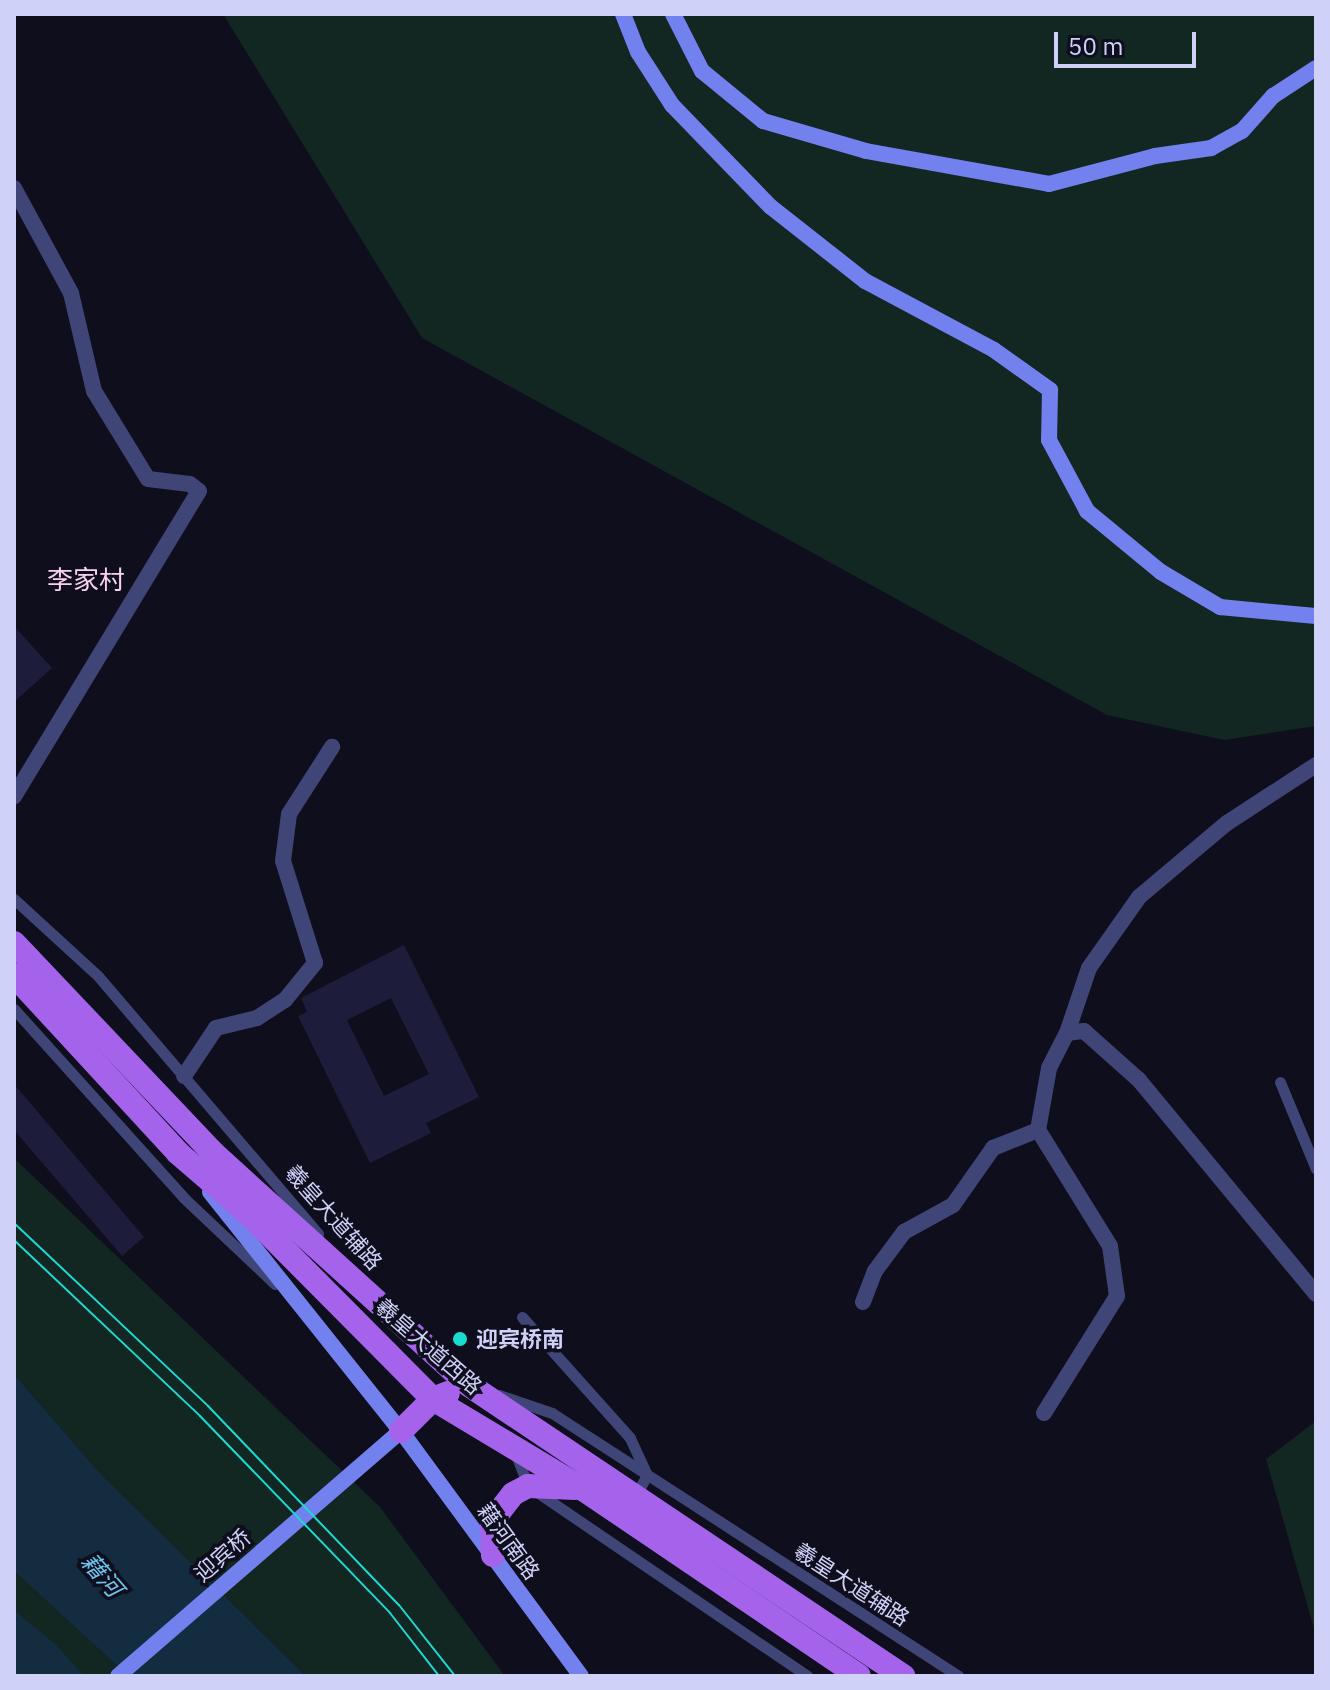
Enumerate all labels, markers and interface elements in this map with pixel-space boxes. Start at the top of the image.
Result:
scale bar [1058,16,1200,66]
text: 50 m [1068,30,1123,62]
district label: 李家村 [47,564,125,596]
street label: 羲皇大道辅路 [280,1159,388,1275]
street label: 羲皇大道西路 [371,1293,487,1399]
place label: 迎宾桥南 [476,1326,564,1352]
marker: 迎宾桥南 [451,1330,469,1348]
street label: 藉河南路 [472,1498,546,1584]
street label: 迎宾桥 [188,1523,256,1587]
street label: 羲皇大道辅路 [789,1537,915,1631]
water label: 藉河 [75,1547,129,1603]

